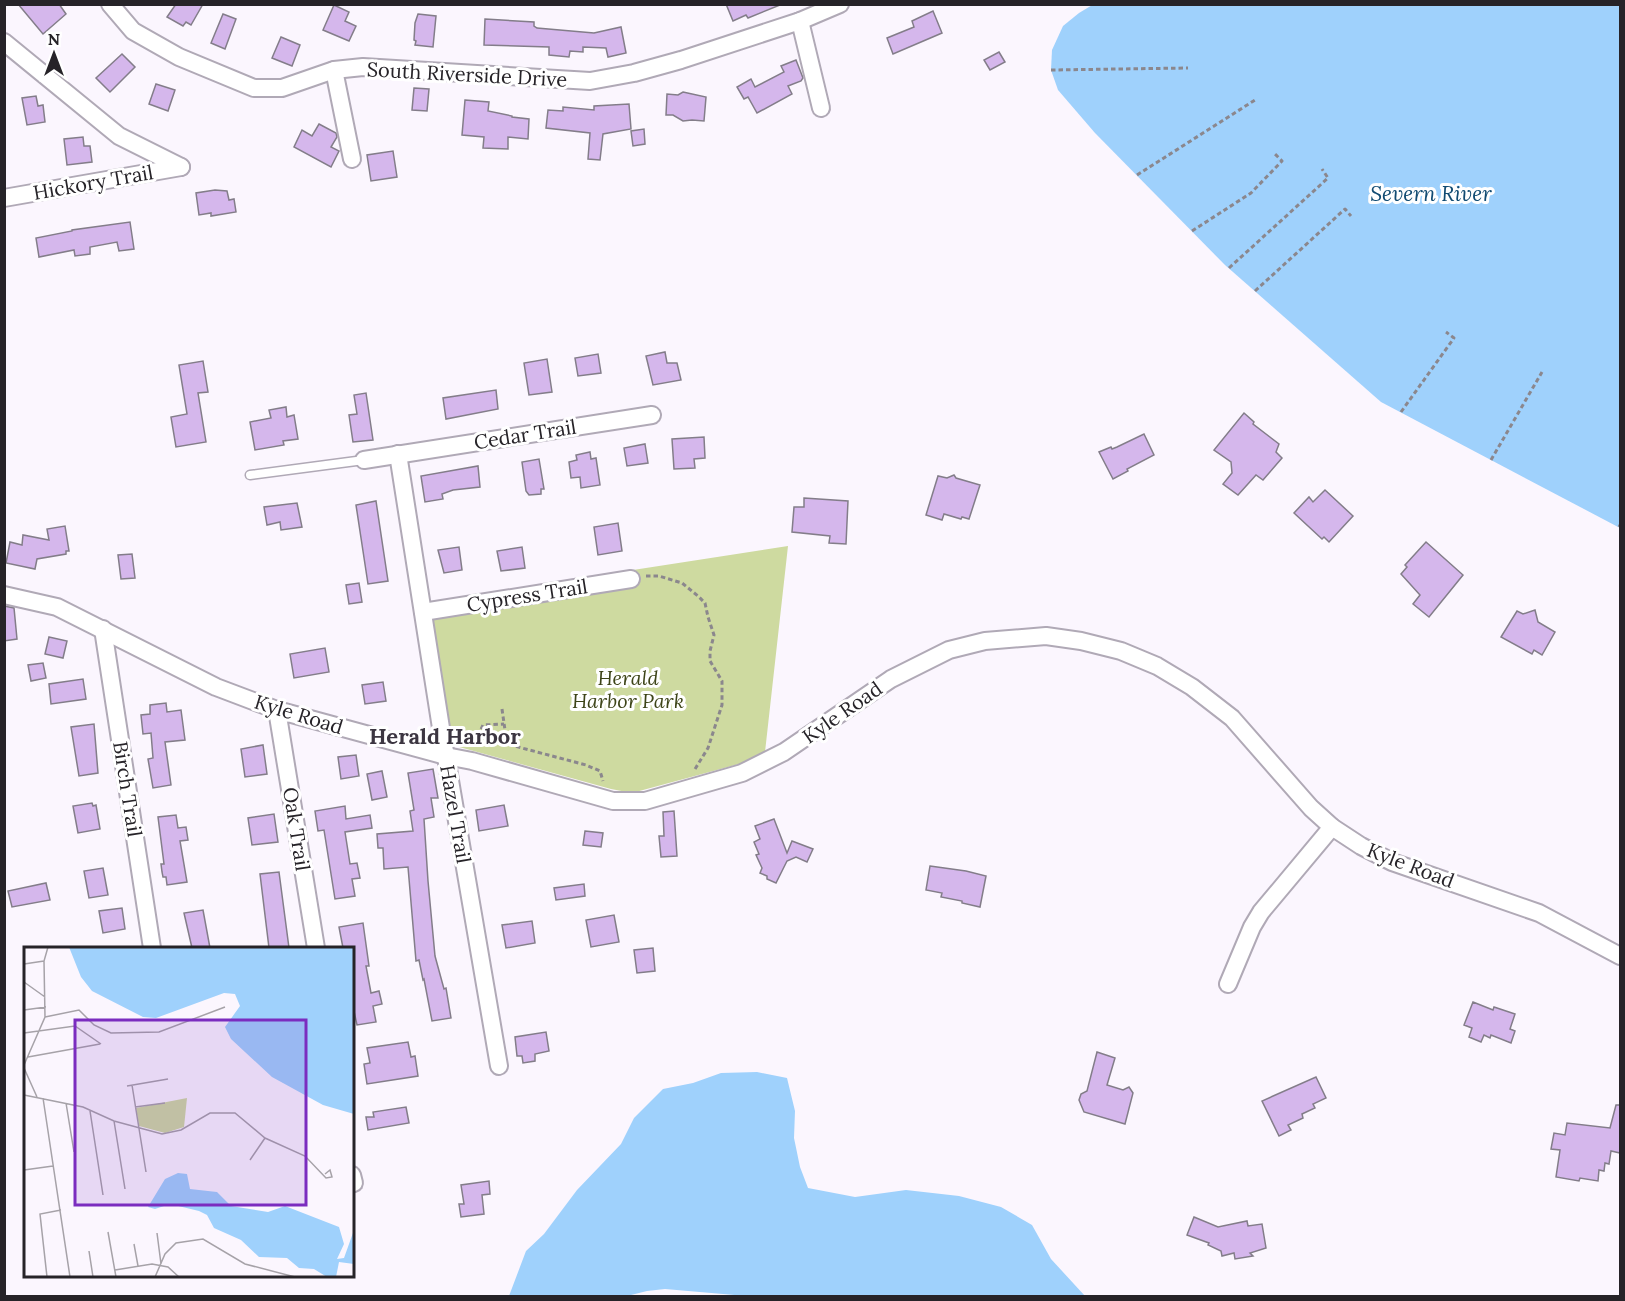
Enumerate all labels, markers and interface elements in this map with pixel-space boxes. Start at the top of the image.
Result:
north arrow [24,24,84,84]
text: N [48,29,60,49]
street label: South Riverside Drive [366,56,568,92]
street label: Hickory Trail [31,159,155,205]
water label: Severn River [1370,180,1492,207]
street label: Cedar Trail [472,414,578,454]
street label: Cypress Trail [465,573,589,617]
park label: Herald Harbor Park [572,665,684,713]
street label: Kyle Road [797,675,887,748]
street label: Kyle Road [252,689,346,739]
district label: Herald Harbor [369,722,521,750]
street label: Birch Trail [108,739,148,839]
street label: Hazel Trail [435,763,477,865]
street label: Oak Trail [278,785,316,873]
street label: Kyle Road [1364,837,1458,893]
inset map [24,947,354,1277]

